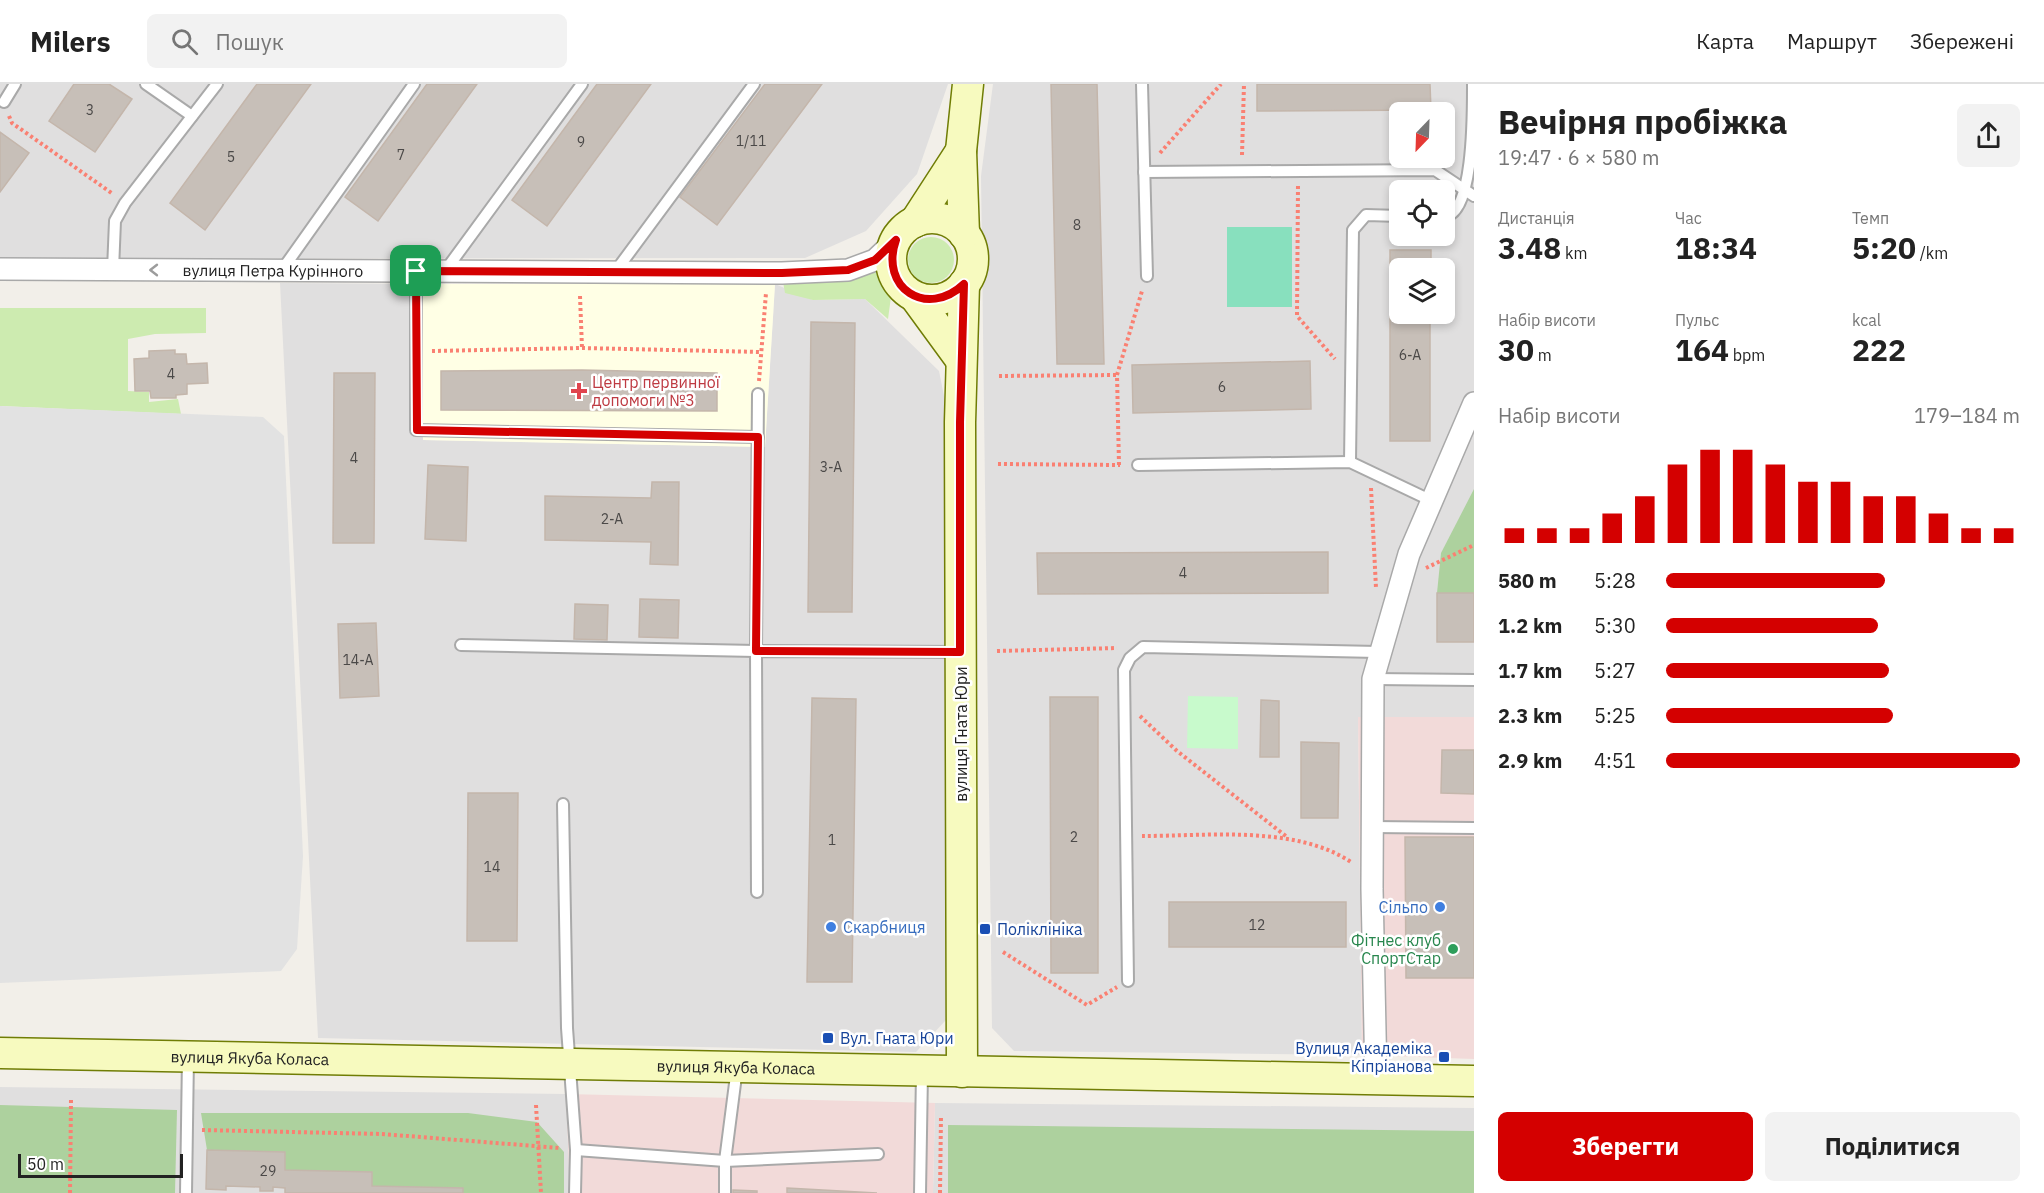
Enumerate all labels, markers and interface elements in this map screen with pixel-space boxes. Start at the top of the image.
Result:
search box [147,14,567,68]
text: Milers [30,23,111,60]
icon: search [168,25,201,58]
text: Пошук [216,27,284,56]
text: Карта [1696,27,1754,55]
text: Маршрут [1787,27,1877,55]
text: Збережені [1910,27,2014,55]
text: Вечірня пробіжка [1498,100,1787,143]
house number: 3 [86,101,94,119]
north arrow [1389,102,1455,168]
map controls [1389,102,1455,324]
button: share [1957,104,2020,167]
house number: 1/11 [736,132,766,150]
house number: 9 [577,133,585,151]
text: 19:47 · 6 × 580 m [1498,144,1659,171]
house number: 7 [397,146,405,164]
house number: 5 [227,148,235,166]
button: locate [1389,180,1455,246]
text: Дистанція [1498,208,1575,228]
text: Час [1675,208,1702,228]
text: Темп [1852,208,1889,228]
house number: 8 [1073,216,1081,234]
text: 3.48 [1498,228,1561,267]
text: 18:34 [1675,228,1757,267]
text: 5:20 [1852,228,1916,267]
text: km [1561,243,1588,263]
text: /km [1916,243,1948,263]
pin [390,245,441,296]
icon: arrive [399,254,432,287]
button: layers [1389,258,1455,324]
street label: вулиця Петра Курінного [183,260,363,281]
one-way arrow [150,264,159,276]
text: Набір висоти [1498,310,1596,330]
text: Пульс [1675,310,1719,330]
text: kcal [1852,310,1881,330]
text: 30 [1498,330,1534,369]
text: 164 [1675,330,1729,369]
text: 222 [1852,330,1906,369]
text: m [1534,345,1552,365]
text: bpm [1729,345,1765,365]
house number: 6-А [1399,346,1421,364]
house number: 4 [167,365,175,383]
place label: Центр первинної допомоги №3 [592,372,721,410]
house number: 6 [1218,378,1226,396]
marker: Центр первинної допомоги №3 [570,382,588,400]
text: Набір висоти [1498,402,1621,429]
text: 179–184 m [1914,402,2020,429]
house number: 4 [350,449,358,467]
house number: 3-А [820,458,842,476]
house number: 2-А [601,510,623,528]
house number: 4 [1179,564,1187,582]
text: 580 m [1498,567,1557,594]
text: 5:28 [1594,567,1636,594]
text: 1.2 km [1498,612,1562,639]
text: 5:30 [1594,612,1636,639]
house number: 14-А [342,651,374,669]
text: 1.7 km [1498,657,1562,684]
text: 5:27 [1594,657,1636,684]
street label: вулиця Гната Юри [951,666,971,802]
text: 2.3 km [1498,702,1562,729]
text: 5:25 [1594,702,1636,729]
text: 2.9 km [1498,747,1562,774]
text: 4:51 [1594,747,1636,774]
house number: 2 [1070,828,1078,846]
house number: 1 [828,831,836,849]
house number: 14 [484,858,500,876]
place label: Сільпо [1379,897,1428,917]
marker: Сільпо [1433,900,1447,914]
house number: 12 [1249,916,1265,934]
place label: Скарбниця [843,917,925,937]
place label: Поліклініка [997,919,1083,939]
marker: Скарбниця [824,920,838,934]
marker: Поліклініка [978,922,992,936]
place label: Фітнес клуб СпортСтар [1351,930,1441,968]
marker: Фітнес клуб СпортСтар [1446,942,1460,956]
place label: Вул. Гната Юри [840,1028,954,1048]
marker: Вул. Гната Юри [821,1031,835,1045]
place label: Вулиця Академіка Кіпріанова [1295,1038,1432,1076]
street label: вулиця Якуба Коласа [170,1046,330,1069]
marker: Вулиця Академіка Кіпріанова [1437,1050,1451,1064]
street label: вулиця Якуба Коласа [656,1055,816,1078]
button: Зберегти [1498,1112,1753,1181]
button: Поділитися [1765,1112,2020,1181]
scale bar [18,1151,183,1178]
text: 50 m [27,1154,64,1174]
house number: 29 [260,1162,276,1180]

